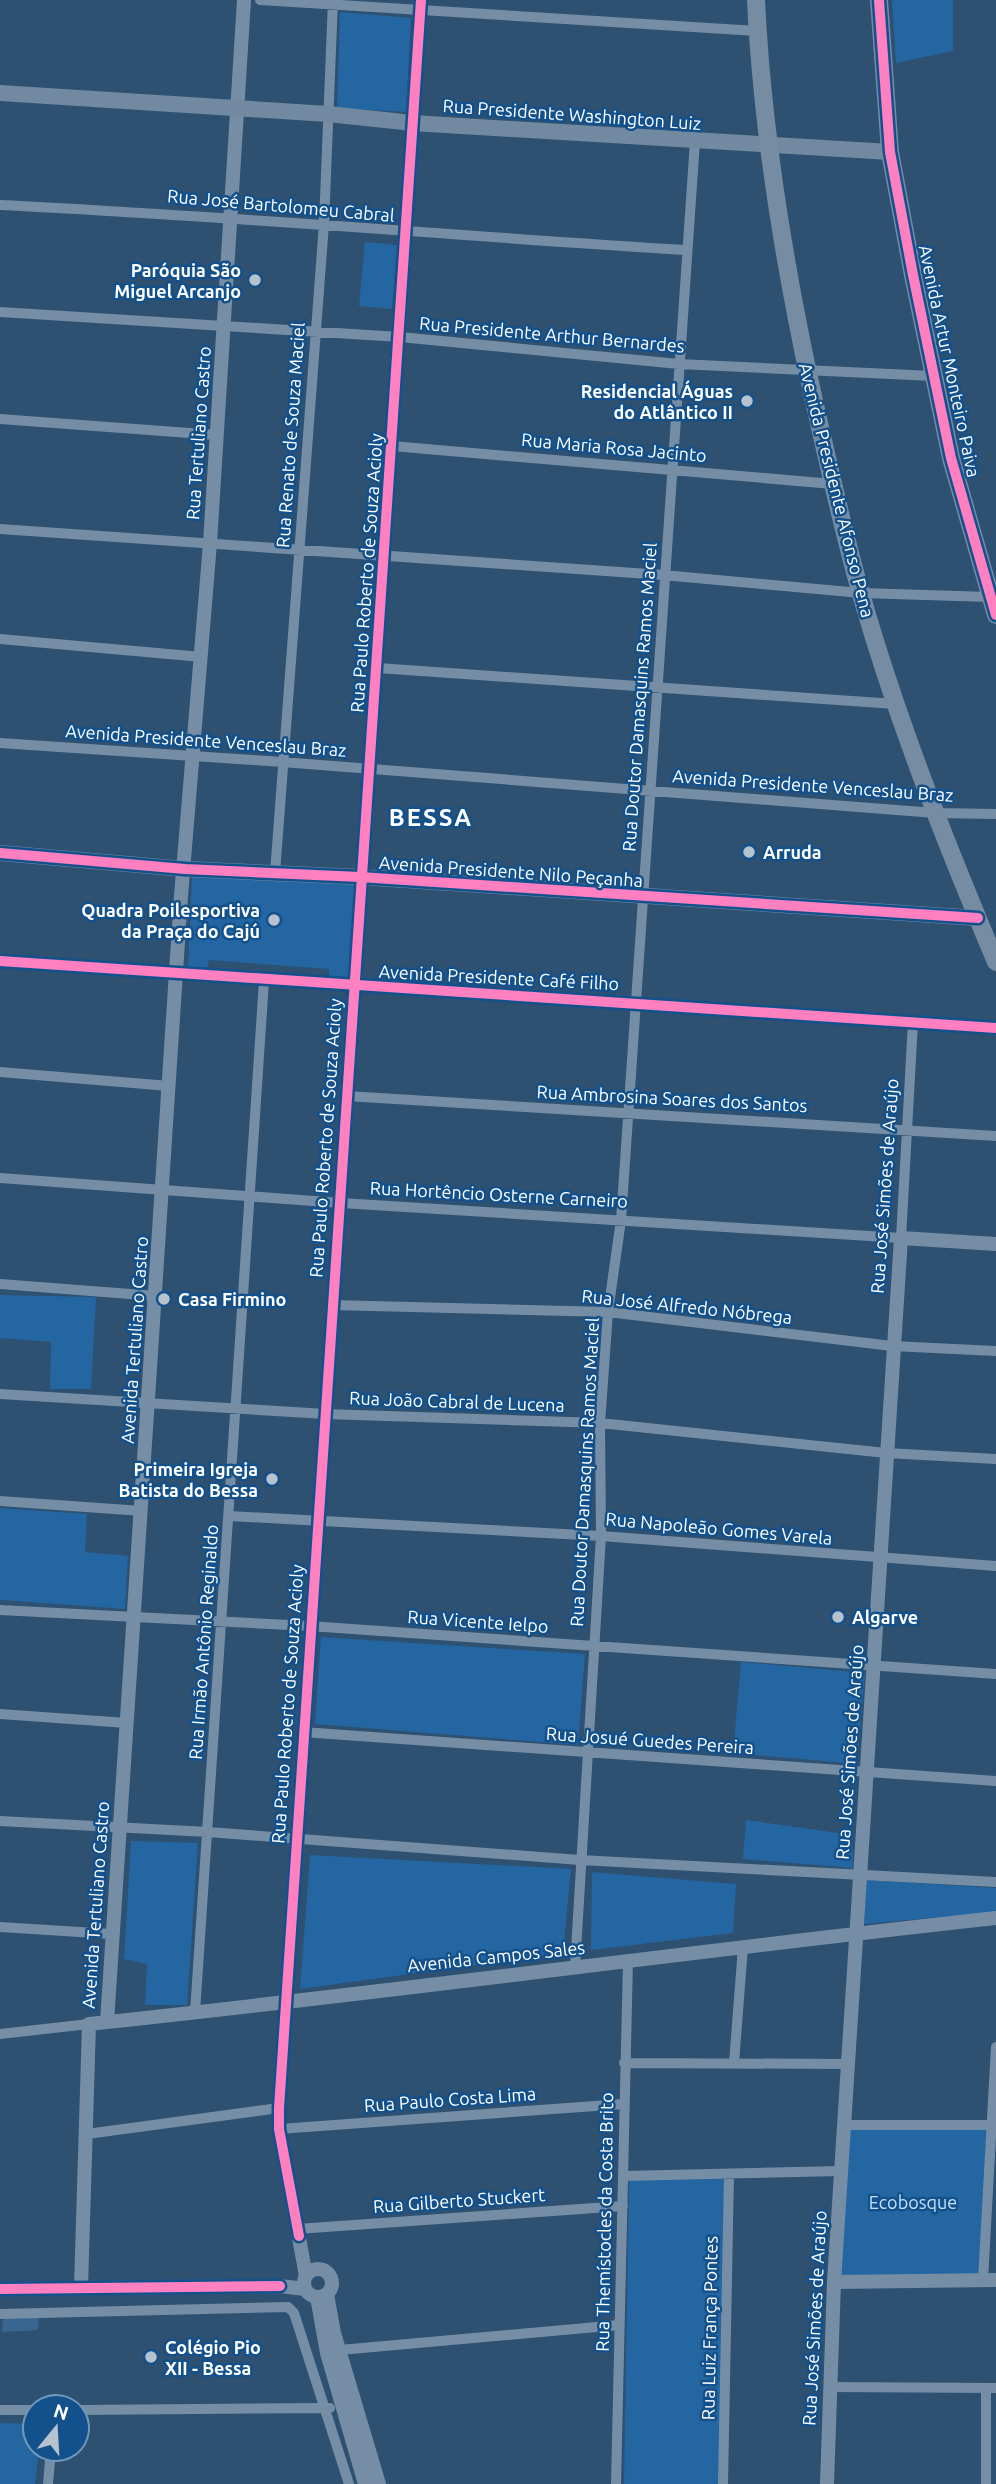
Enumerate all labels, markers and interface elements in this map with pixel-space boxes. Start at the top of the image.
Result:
street label: Rua Presidente Washington Luiz [442,95,702,133]
street label: Rua José Bartolomeu Cabral [167,185,396,225]
street label: Avenida Artur Monteiro Paiva [916,243,984,479]
place label: Paróquia São Miguel Arcanjo [114,260,241,301]
marker: Paróquia São Miguel Arcanjo [247,272,263,288]
street label: Rua Presidente Arthur Bernardes [418,312,686,356]
street label: Rua Renato de Souza Maciel [272,321,308,548]
street label: Rua Tertuliano Castro [182,346,214,520]
street label: Avenida Presidente Afonso Pena [796,361,878,619]
place label: Residencial Águas do Atlântico II [581,380,733,422]
marker: Residencial Águas do Atlântico II [739,393,755,409]
street label: Rua Maria Rosa Jacinto [521,429,707,465]
street label: Rua Paulo Roberto de Souza Acioly [346,432,386,713]
street label: Rua Doutor Damasquins Ramos Maciel [618,542,660,852]
street label: Avenida Presidente Venceslau Braz [65,720,347,760]
street label: Avenida Presidente Venceslau Braz [672,765,954,805]
district label: BESSA [389,804,473,831]
place label: Arruda [763,842,822,862]
marker: Arruda [741,844,757,860]
street label: Avenida Presidente Nilo Peçanha [378,852,644,890]
place label: Quadra Poilesportiva da Praça do Cajú [81,900,260,942]
marker: Quadra Poilesportiva da Praça do Cajú [266,912,282,928]
street label: Avenida Presidente Café Filho [378,961,620,993]
street label: Rua Paulo Roberto de Souza Acioly [305,997,345,1278]
street label: Rua José Simões de Araújo [867,1078,901,1294]
street label: Rua Ambrosina Soares dos Santos [536,1081,808,1115]
street label: Rua Hortêncio Osterne Carneiro [369,1177,629,1211]
street label: Avenida Tertuliano Castro [117,1236,151,1444]
street label: Rua José Alfredo Nóbrega [581,1285,793,1327]
place label: Casa Firmino [178,1289,286,1309]
marker: Casa Firmino [156,1291,172,1307]
street label: Rua Doutor Damasquins Ramos Maciel [566,1317,602,1627]
street label: Rua João Cabral de Lucena [349,1387,565,1415]
place label: Primeira Igreja Batista do Bessa [119,1459,258,1500]
marker: Primeira Igreja Batista do Bessa [264,1471,280,1487]
street label: Rua Napoleão Gomes Varela [605,1508,833,1548]
street label: Rua Irmão Antônio Reginaldo [185,1524,221,1760]
street label: Rua Paulo Roberto de Souza Acioly [267,1563,307,1844]
street label: Rua Vicente Ielpo [407,1606,549,1636]
place label: Algarve [852,1607,918,1627]
marker: Algarve [830,1609,846,1625]
street label: Rua José Simões de Araújo [832,1644,866,1860]
street label: Rua Josué Guedes Pereira [545,1723,755,1757]
street label: Avenida Tertuliano Castro [78,1801,112,2009]
street label: Avenida Campos Sales [406,1937,586,1975]
street label: Rua Paulo Costa Lima [363,2083,537,2115]
street label: Rua Themístocles da Costa Brito [592,2092,616,2352]
street label: Rua Gilberto Stuckert [372,2184,546,2216]
park label: Ecobosque [869,2192,957,2212]
street label: Rua José Simões de Araújo [798,2210,830,2426]
street label: Rua Luiz França Pontes [697,2235,721,2420]
place label: Colégio Pio XII - Bessa [165,2337,261,2378]
marker: Colégio Pio XII - Bessa [143,2349,159,2365]
north arrow [21,2393,91,2463]
text: N [51,2399,71,2424]

